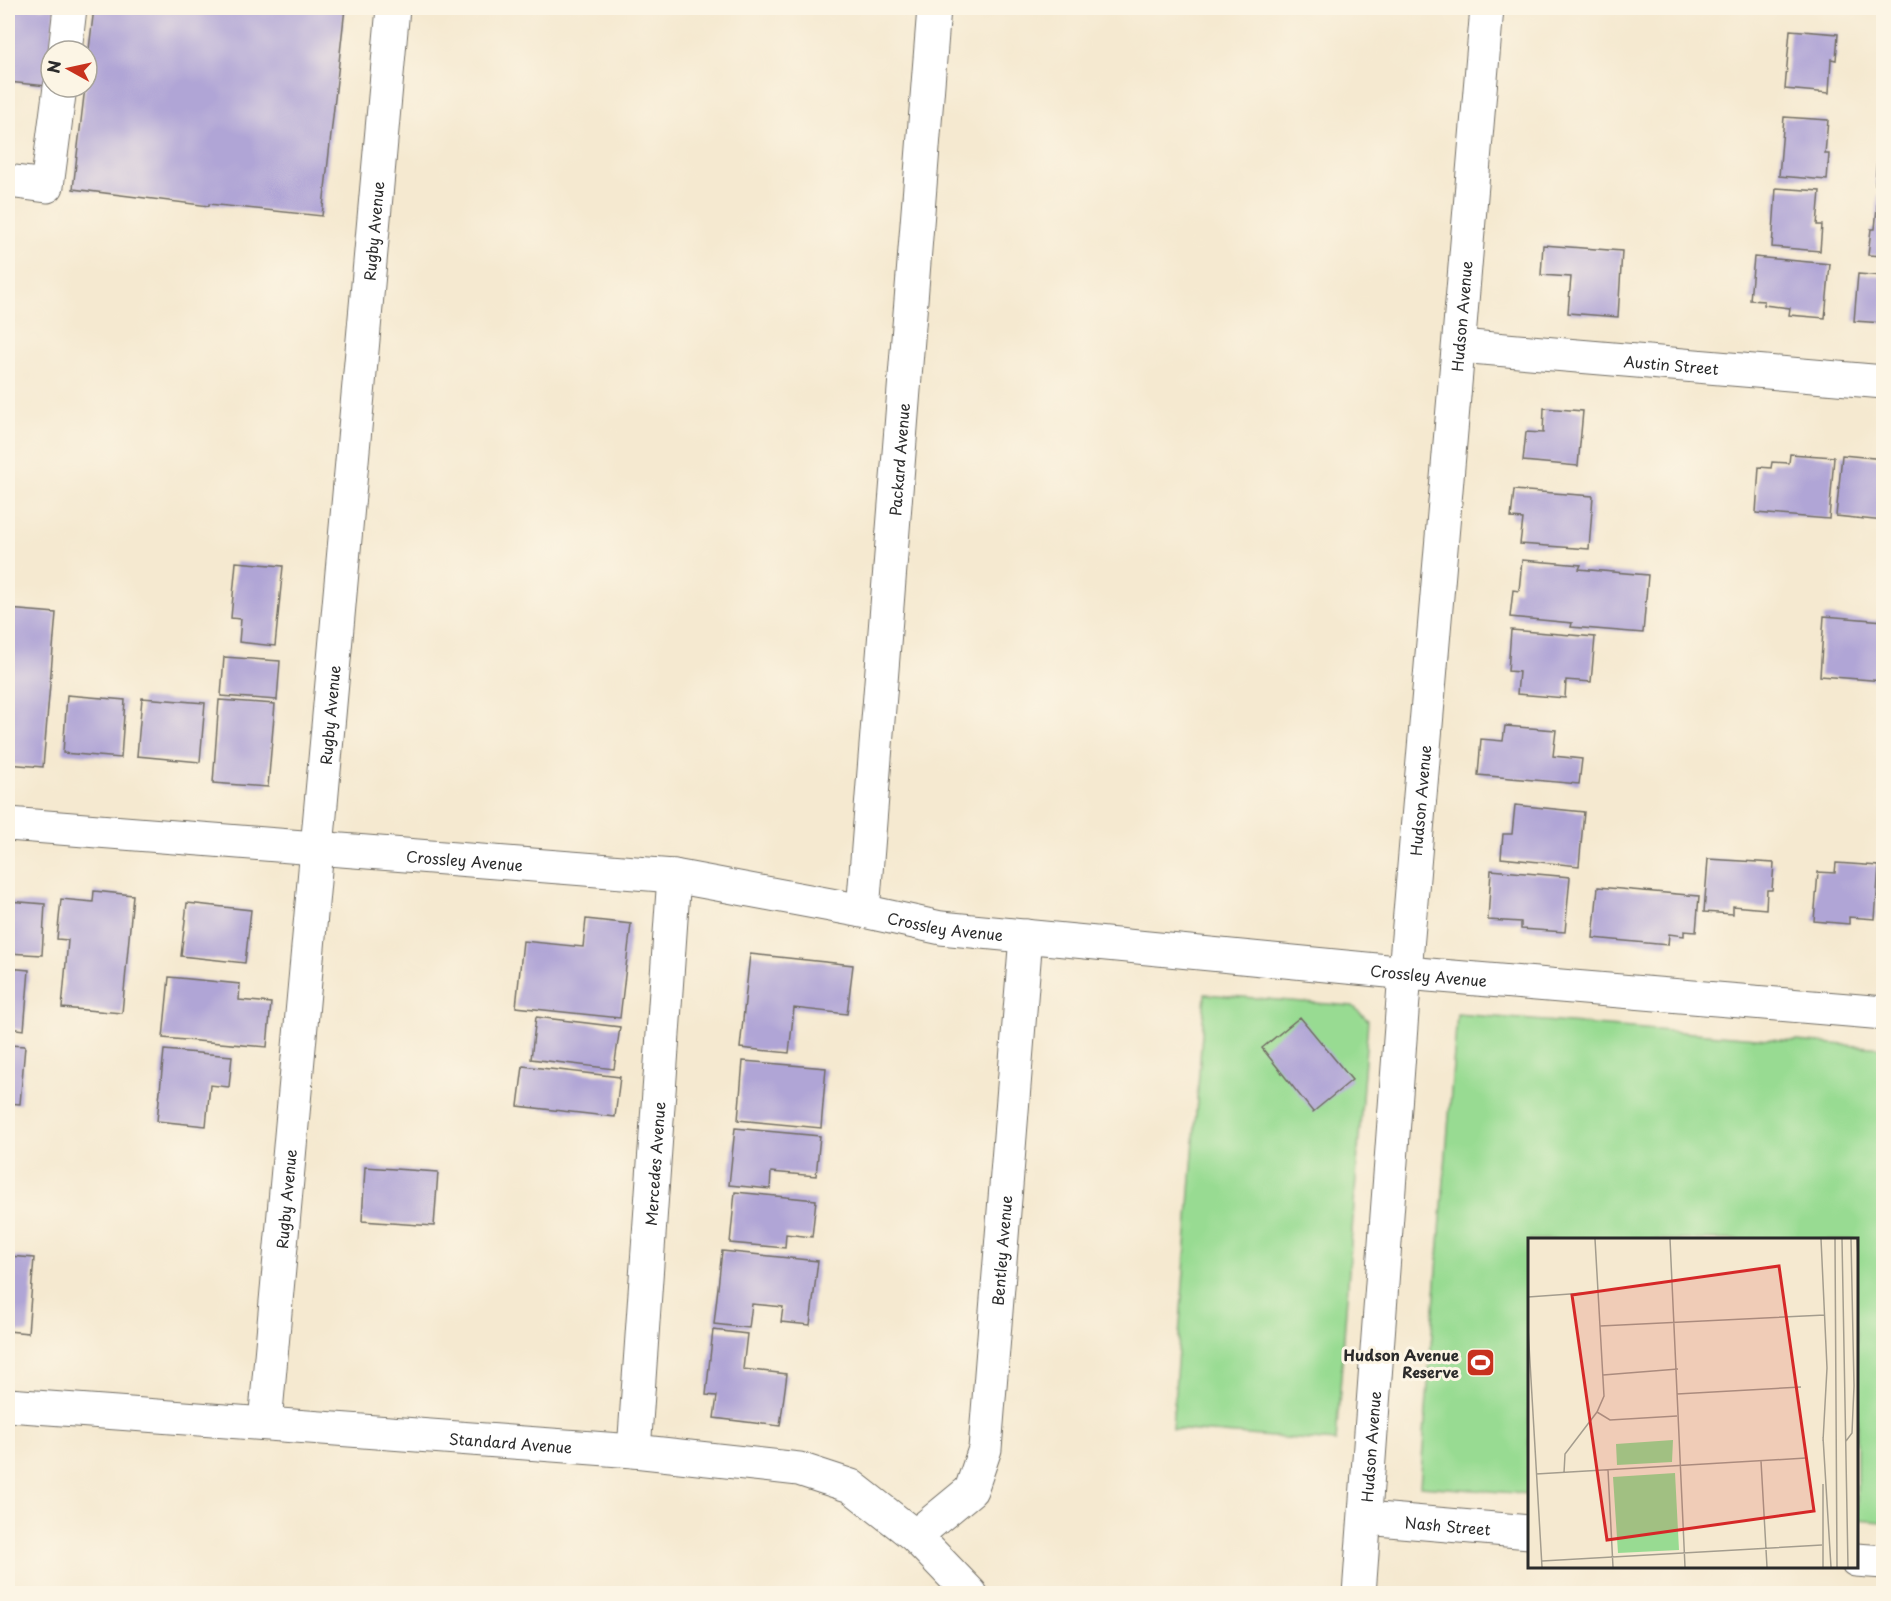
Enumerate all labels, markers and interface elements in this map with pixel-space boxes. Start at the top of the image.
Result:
north arrow [39,39,99,99]
text: N [40,59,66,75]
street label: Rugby Avenue [357,180,389,282]
street label: Hudson Avenue [1445,260,1477,372]
street label: Austin Street [1623,349,1720,379]
street label: Packard Avenue [883,402,914,517]
street label: Rugby Avenue [313,664,345,766]
street label: Hudson Avenue [1403,744,1436,857]
street label: Crossley Avenue [405,844,524,876]
street label: Crossley Avenue [885,905,1004,945]
street label: Crossley Avenue [1369,958,1488,991]
street label: Mercedes Avenue [638,1101,670,1226]
street label: Rugby Avenue [269,1148,301,1250]
street label: Bentley Avenue [985,1194,1017,1306]
inset map [1528,1238,1858,1568]
place label: Hudson Avenue Reserve [1344,1343,1459,1383]
sports icon: Hudson Avenue Reserve [1464,1347,1496,1379]
street label: Hudson Avenue [1354,1390,1385,1503]
street label: Standard Avenue [448,1426,573,1458]
street label: Nash Street [1404,1510,1492,1540]

